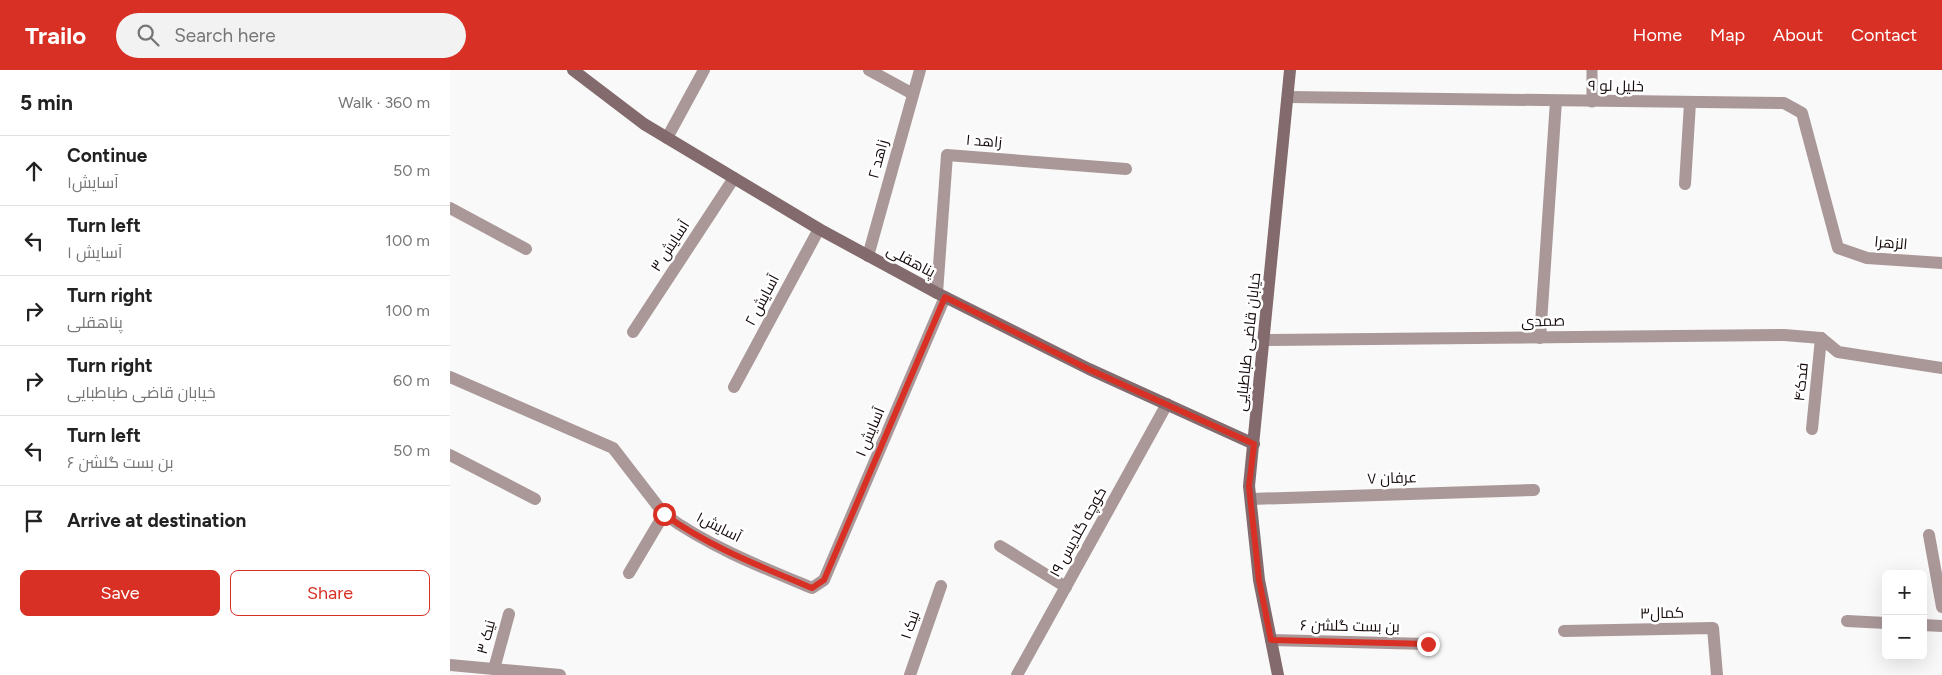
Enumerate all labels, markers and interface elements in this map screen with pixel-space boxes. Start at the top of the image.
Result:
search box [116,13,466,58]
text: Trailo [25,21,86,50]
icon: search [134,21,162,49]
text: Search here [174,24,276,47]
text: Home [1633,24,1682,46]
text: Map [1710,24,1745,46]
text: About [1773,24,1823,46]
text: Contact [1851,24,1917,46]
street label: خلیل لو ۹ [1588,77,1644,96]
text: 5 min [20,90,73,115]
text: Walk · 360 m [338,93,430,112]
street label: زاهد ۱ [965,130,1003,152]
street label: زاهد ۲ [864,138,892,180]
text: Continue [67,144,147,167]
icon: ahead [20,157,48,185]
text: 50 m [393,161,430,180]
text: آسایش۱ [67,173,118,192]
text: Turn left [67,214,141,237]
street label: آسایش ۳ [647,217,694,276]
icon: left [20,227,48,255]
text: 100 m [385,231,430,250]
street label: الزهرا [1874,233,1908,253]
street label: پناهقلی [883,241,938,282]
text: آسایش ۱ [67,243,122,262]
street label: آسایش ۲ [741,271,784,329]
street label: خیابان قاضی طباطبایی [1232,272,1265,412]
text: Turn right [67,284,153,307]
icon: right [20,297,48,325]
text: 100 m [385,301,430,320]
street label: صمدی [1521,312,1565,331]
text: پناهقلی [67,313,123,332]
text: Turn right [67,354,153,377]
street label: فدک۴ [1790,362,1812,402]
icon: right [20,367,48,395]
text: 60 m [393,371,430,390]
text: خیابان قاضی طباطبایی [67,383,216,402]
street label: آسایش ۱ [852,405,889,460]
text: Turn left [67,424,141,447]
icon: left [20,437,48,465]
text: 50 m [393,441,430,460]
text: بن بست گلشن ۶ [67,453,173,472]
street label: عرفان ۷ [1367,468,1417,489]
street label: کوچه گلدیس ۱۹ [1046,484,1111,581]
route start [653,503,676,526]
icon: arrive [20,507,48,535]
street label: آسایش۱ [693,508,745,547]
text: Arrive at destination [67,509,246,532]
button: Save [20,570,220,616]
button: Share [230,570,430,616]
map controls [1882,570,1927,660]
button: + [1882,570,1927,615]
street label: کمال۳ [1640,604,1684,622]
street label: نیک ۱ [897,608,923,642]
button: − [1882,615,1927,660]
street label: بن بست گلشن ۶ [1300,616,1400,637]
street label: نیک ۳ [473,618,499,656]
route end [1417,633,1440,656]

